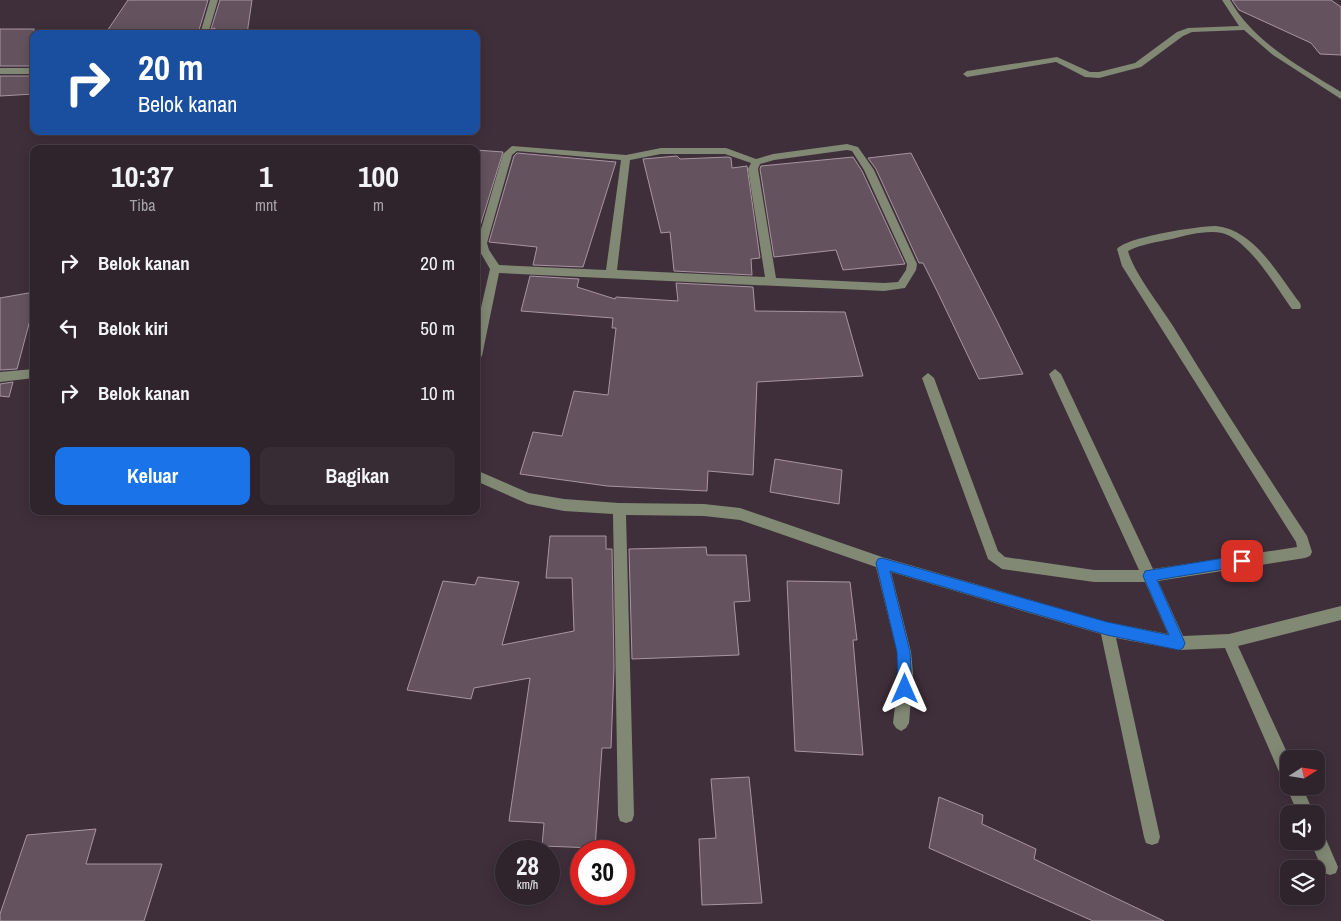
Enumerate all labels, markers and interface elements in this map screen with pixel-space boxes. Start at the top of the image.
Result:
text: 20 m [138,44,203,91]
icon: right [55,50,120,115]
text: Belok kanan [138,89,237,119]
text: 10:37 [111,156,174,196]
text: 1 [259,156,273,196]
text: 100 [358,156,399,196]
text: Tiba [130,194,155,216]
text: mnt [255,194,277,216]
text: m [373,194,384,216]
icon: right [55,249,83,277]
text: Belok kanan [98,250,190,276]
text: 20 m [420,250,455,276]
icon: left [55,314,83,342]
text: Belok kiri [98,315,168,341]
text: 50 m [420,315,455,341]
icon: right [55,379,83,407]
text: Belok kanan [98,380,190,406]
text: 10 m [420,380,455,406]
button: Keluar [55,447,250,505]
button: Bagikan [260,447,455,505]
pin [1221,540,1263,582]
icon: arrive [1228,547,1256,575]
position arrow [878,662,930,714]
north arrow [1280,750,1325,795]
map controls [1280,750,1325,905]
button: sound [1280,805,1325,850]
speed limit sign: 30 [570,840,635,905]
text: 28 [516,849,539,883]
button: layers [1280,860,1325,905]
text: km/h [517,877,538,893]

